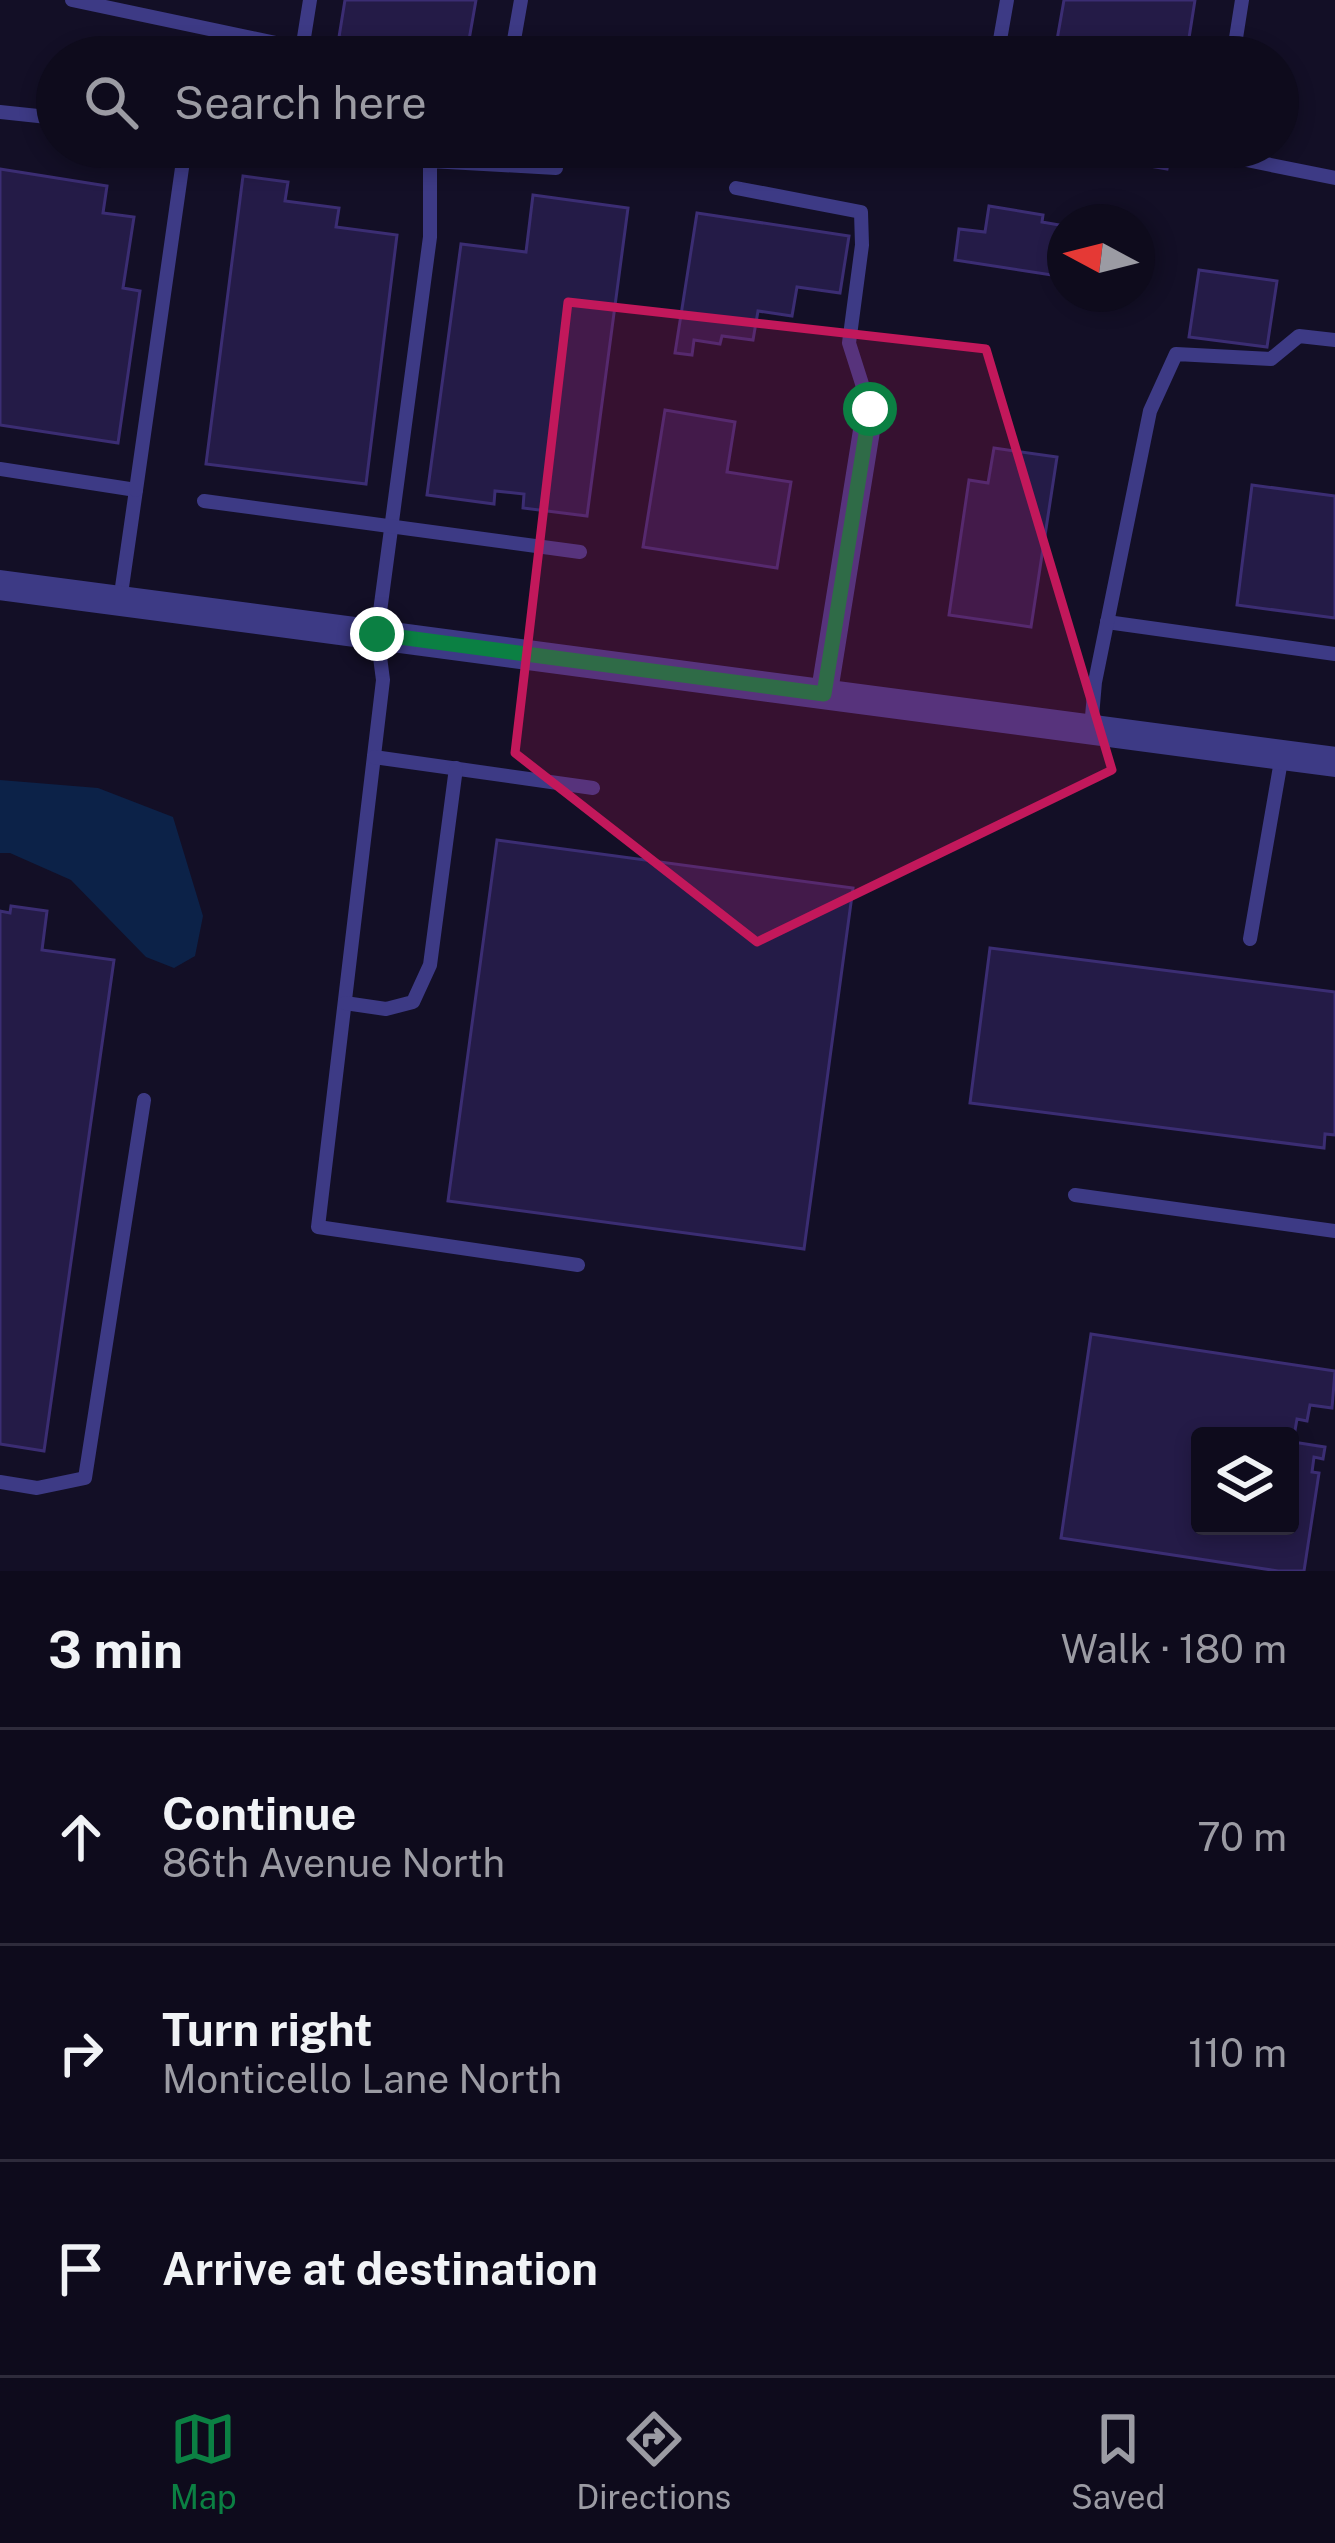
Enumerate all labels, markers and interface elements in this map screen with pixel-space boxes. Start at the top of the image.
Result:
search box [36,36,1299,168]
icon: search [78,69,144,135]
text: Search here [174,76,427,129]
north arrow [1047,204,1155,312]
route start [843,382,897,436]
route end [350,607,404,661]
map controls [1191,1427,1299,1535]
button: layers [1191,1427,1299,1535]
text: 3 min [48,1620,183,1679]
text: Walk · 180 m [1061,1626,1287,1672]
text: Continue [162,1787,356,1840]
icon: ahead [48,1804,114,1870]
text: 70 m [1197,1814,1287,1860]
text: 86th Avenue North [162,1840,505,1886]
text: Turn right [162,2003,373,2056]
icon: right [48,2020,114,2086]
text: 110 m [1188,2030,1287,2076]
text: Monticello Lane North [162,2056,562,2102]
icon: arrive [48,2236,114,2302]
text: Arrive at destination [162,2242,598,2295]
tab: Map [170,2406,237,2516]
tab: Directions [576,2406,731,2516]
tab: Saved [1071,2406,1165,2516]

